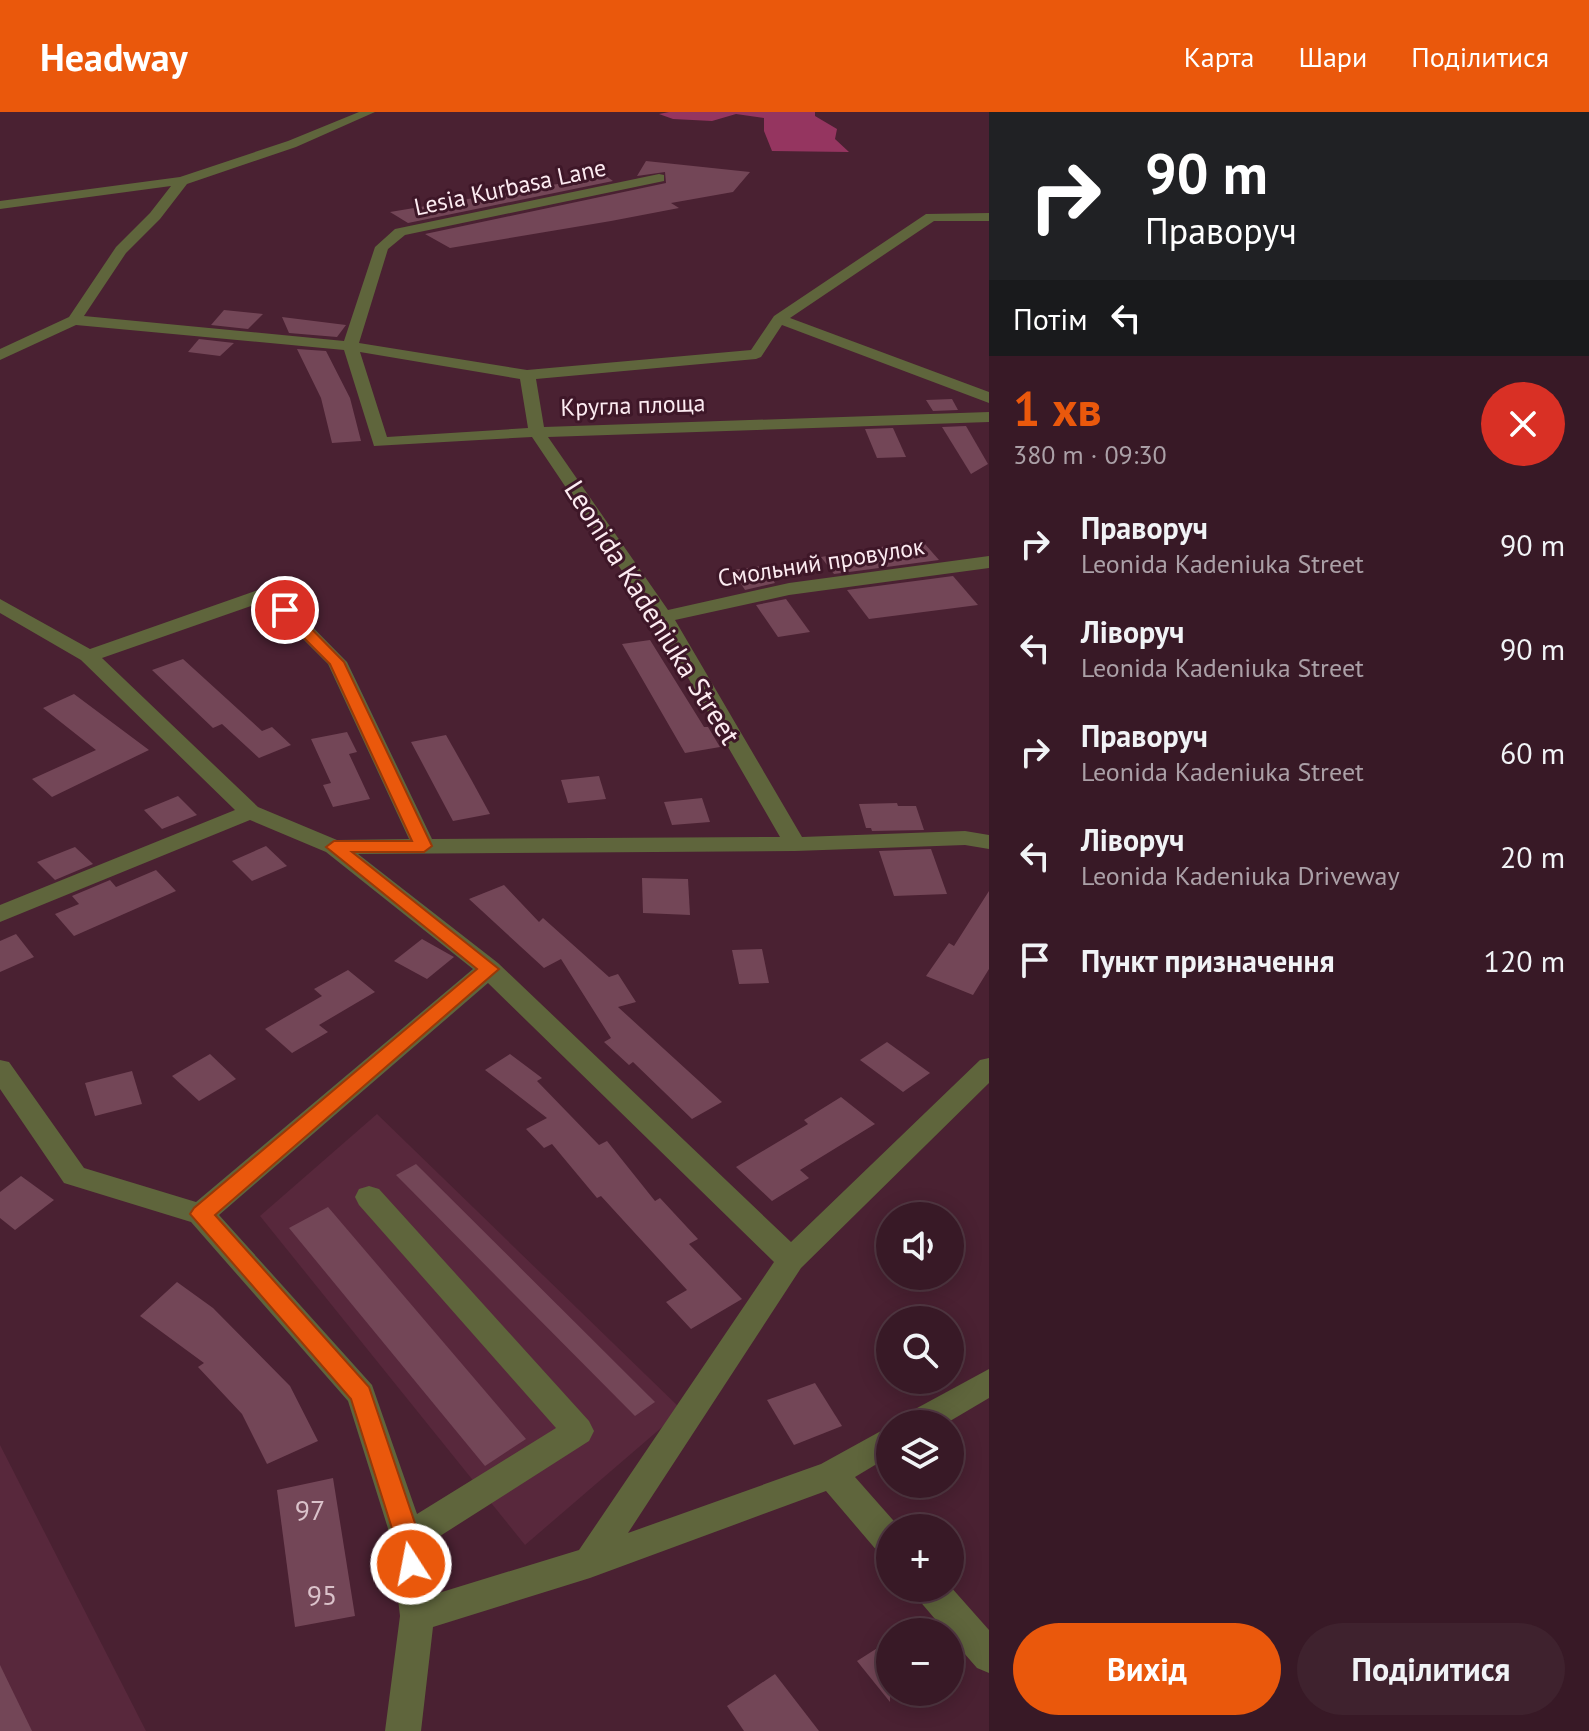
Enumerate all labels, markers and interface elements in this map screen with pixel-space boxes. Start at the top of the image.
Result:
text: Headway [40,32,188,81]
text: Карта [1184,38,1254,75]
text: Шари [1298,38,1367,75]
text: Поділитися [1411,38,1549,75]
text: 90 m [1145,137,1268,209]
icon: right [1013,144,1117,248]
street label: Lesia Kurbasa Lane [411,152,609,222]
text: Праворуч [1145,207,1297,254]
icon: left [1104,296,1148,340]
text: Потім [1013,299,1088,338]
text: 1 хв [1013,377,1102,439]
button: close [1481,382,1565,466]
street label: Кругла площа [560,387,706,423]
text: 380 m · 09:30 [1013,438,1167,471]
street label: Leonida Kadeniuka Street [557,473,750,751]
text: Праворуч [1081,508,1208,547]
icon: right [1013,522,1057,566]
text: 90 m [1500,525,1565,564]
street label: Смольний провулок [716,530,927,594]
text: Leonida Kadeniuka Street [1081,547,1364,580]
pin [251,576,319,644]
icon: arrive [263,588,307,632]
text: Ліворуч [1081,612,1184,651]
icon: left [1013,626,1057,670]
text: 90 m [1500,629,1565,668]
text: Leonida Kadeniuka Street [1081,651,1364,684]
text: Праворуч [1081,716,1208,755]
icon: right [1013,730,1057,774]
text: 60 m [1500,733,1565,772]
text: Leonida Kadeniuka Street [1081,755,1364,788]
text: Ліворуч [1081,820,1184,859]
icon: left [1013,834,1057,878]
text: 20 m [1500,837,1565,876]
text: Leonida Kadeniuka Driveway [1081,859,1400,892]
icon: arrive [1013,938,1057,982]
text: Пункт призначення [1081,941,1335,980]
text: 120 m [1484,941,1565,980]
map controls [876,1202,964,1706]
button: sound [876,1202,964,1290]
button: search [876,1306,964,1394]
button: layers [876,1410,964,1498]
house number: 97 [295,1491,325,1528]
button: + [876,1514,964,1602]
position arrow [369,1522,453,1606]
house number: 95 [307,1576,337,1613]
button: − [876,1618,964,1706]
button: Вихід [1013,1623,1281,1715]
button: Поділитися [1297,1623,1565,1715]

